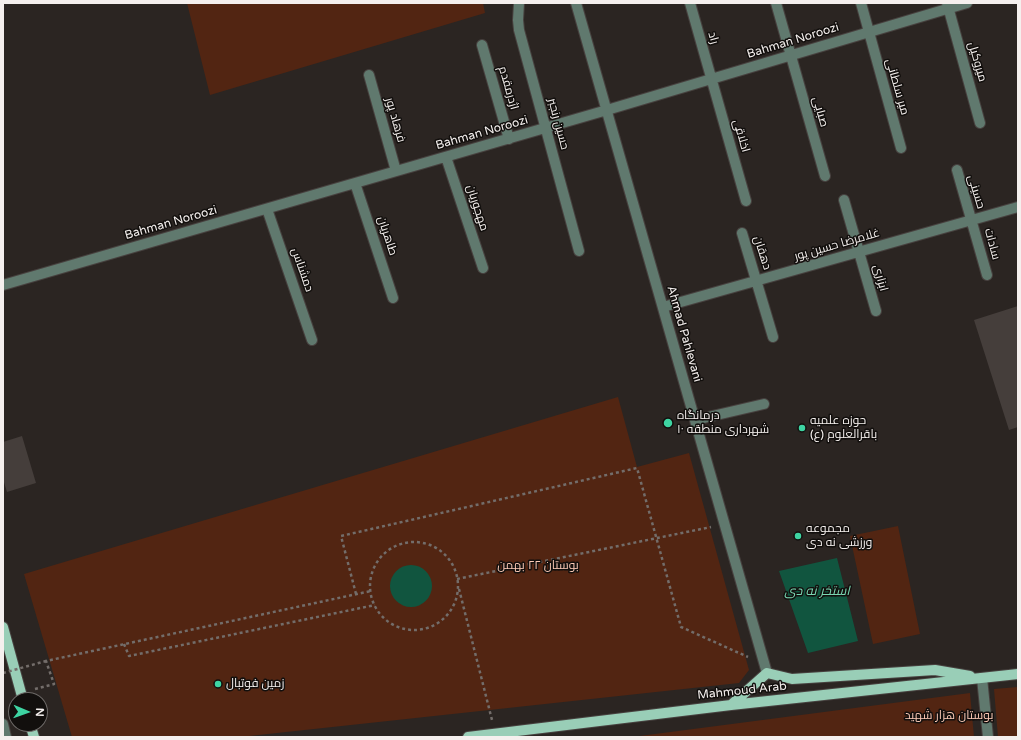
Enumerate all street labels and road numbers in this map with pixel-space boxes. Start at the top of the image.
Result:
street label: Bahman Noroozi [745,20,841,62]
street label: راد [704,30,722,46]
street label: میروکیل [964,40,990,84]
street label: میر سلطانی [882,57,912,117]
street label: اژدرمقدم [495,65,521,111]
street label: صبایی [809,95,831,129]
street label: فرهاد پور [382,96,408,144]
street label: حسین رنجبر [544,97,572,151]
street label: Bahman Noroozi [434,113,530,153]
street label: اخلاقی [729,118,753,154]
street label: حسینی [964,173,988,211]
street label: مهجوریان [463,183,491,233]
street label: Bahman Noroozi [123,203,219,243]
street label: طاهریان [374,215,400,257]
street label: غلامرضا حسین پور [793,226,881,264]
street label: سادات [981,227,1003,261]
street label: دهقان [750,234,774,272]
street label: دمشناس [288,246,316,294]
street label: ابزاری [870,263,890,293]
street label: Ahmad Pahlevani [663,284,705,384]
street label: Mahmoud Arab [697,679,787,703]

